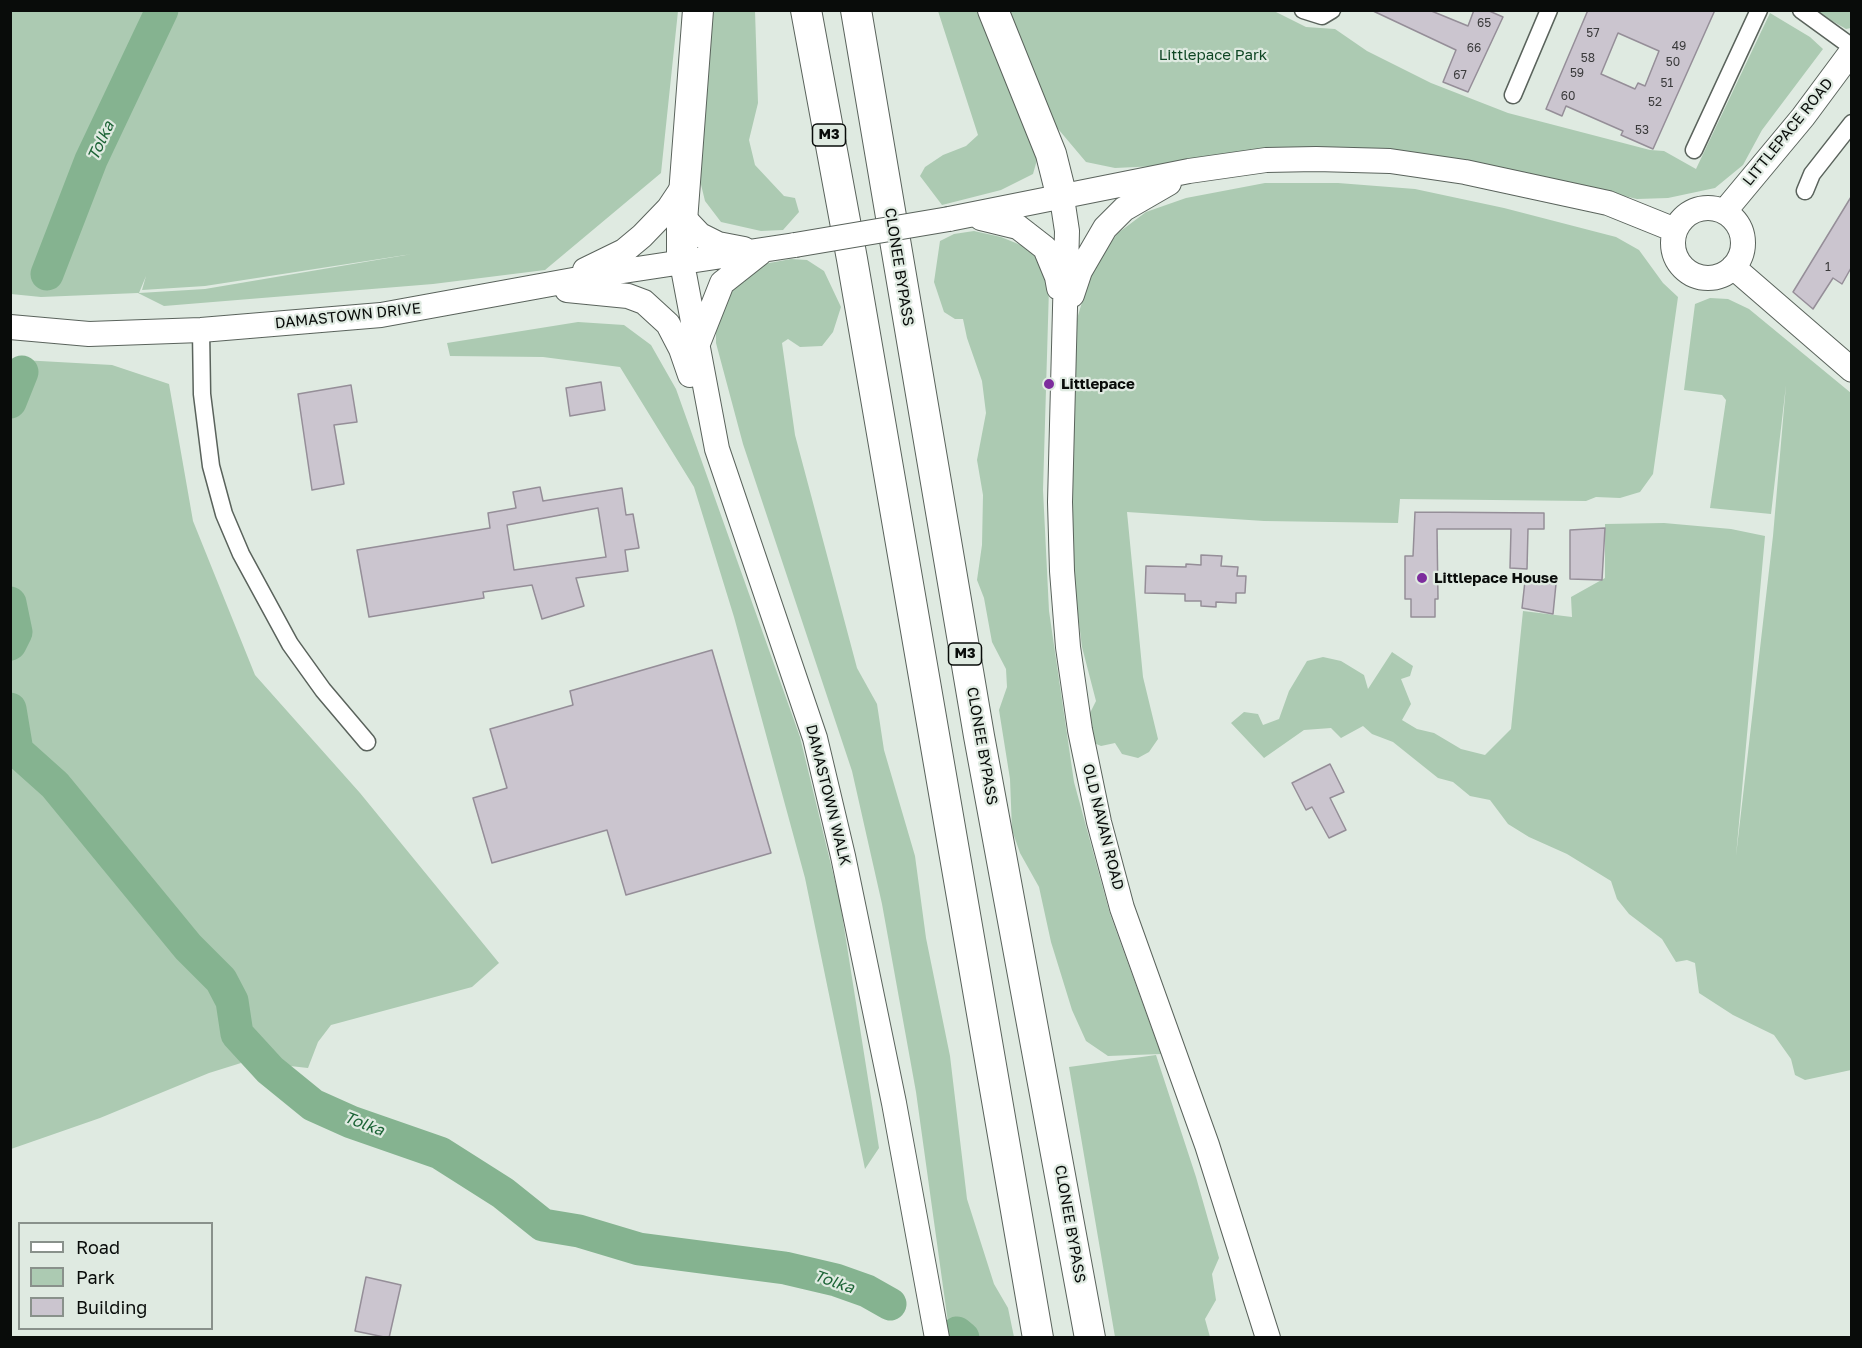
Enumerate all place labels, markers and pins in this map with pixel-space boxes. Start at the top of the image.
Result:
place label: Littlepace [1061,375,1135,393]
marker: Littlepace [1042,377,1056,391]
place label: Littlepace House [1434,569,1558,587]
marker: Littlepace House [1415,571,1429,585]

